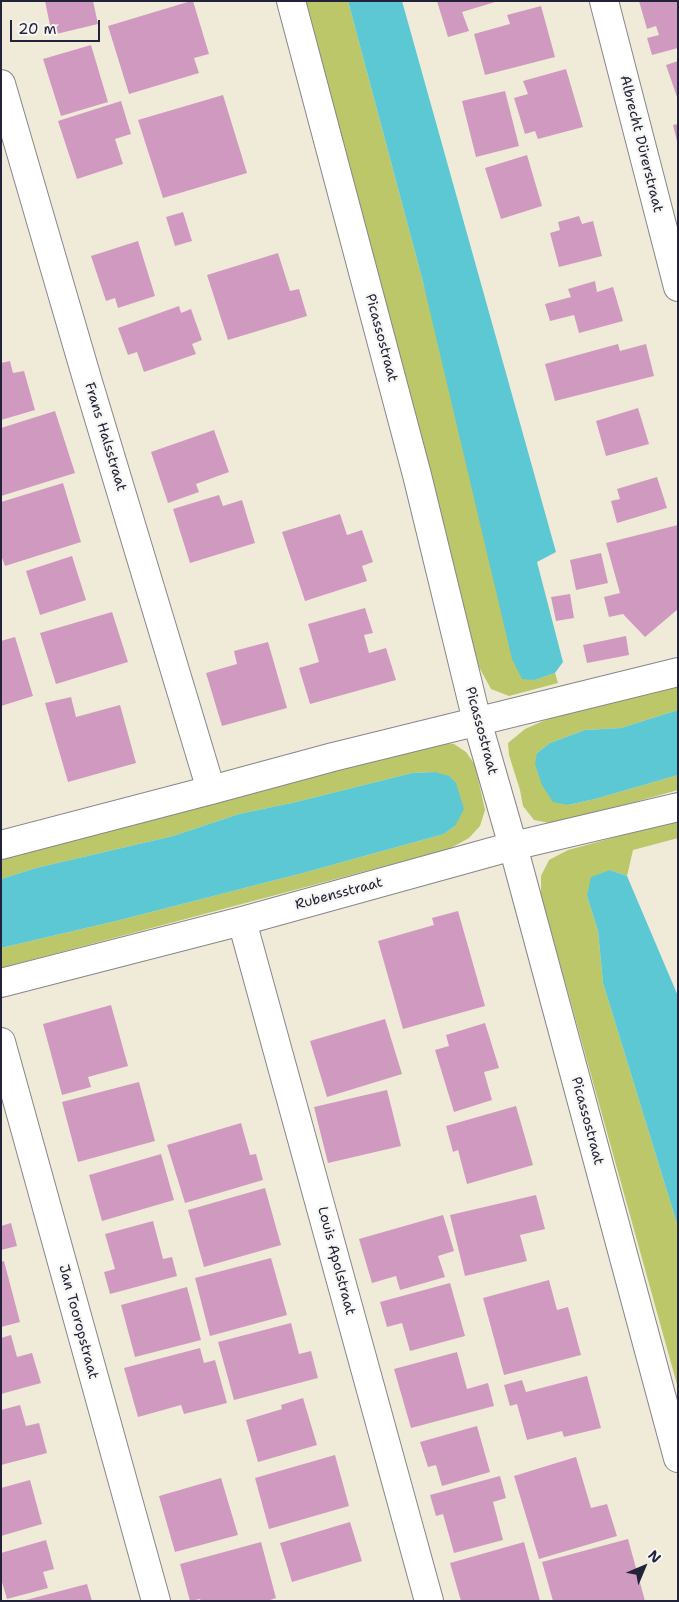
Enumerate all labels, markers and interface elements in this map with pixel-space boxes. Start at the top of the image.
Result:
scale bar [12,10,102,42]
text: 20 m [18,19,57,39]
street label: Albrecht Dürerstraat [616,74,666,214]
street label: Picassostraat [361,292,401,384]
street label: Frans Halsstraat [80,381,130,493]
street label: Picassostraat [461,685,501,777]
street label: Rubensstraat [293,874,385,914]
street label: Picassostraat [567,1075,607,1167]
street label: Louis Apolstraat [313,1205,359,1317]
street label: Jan Tooropstraat [55,1263,101,1381]
north arrow [619,1542,669,1592]
text: N [644,1546,665,1567]

